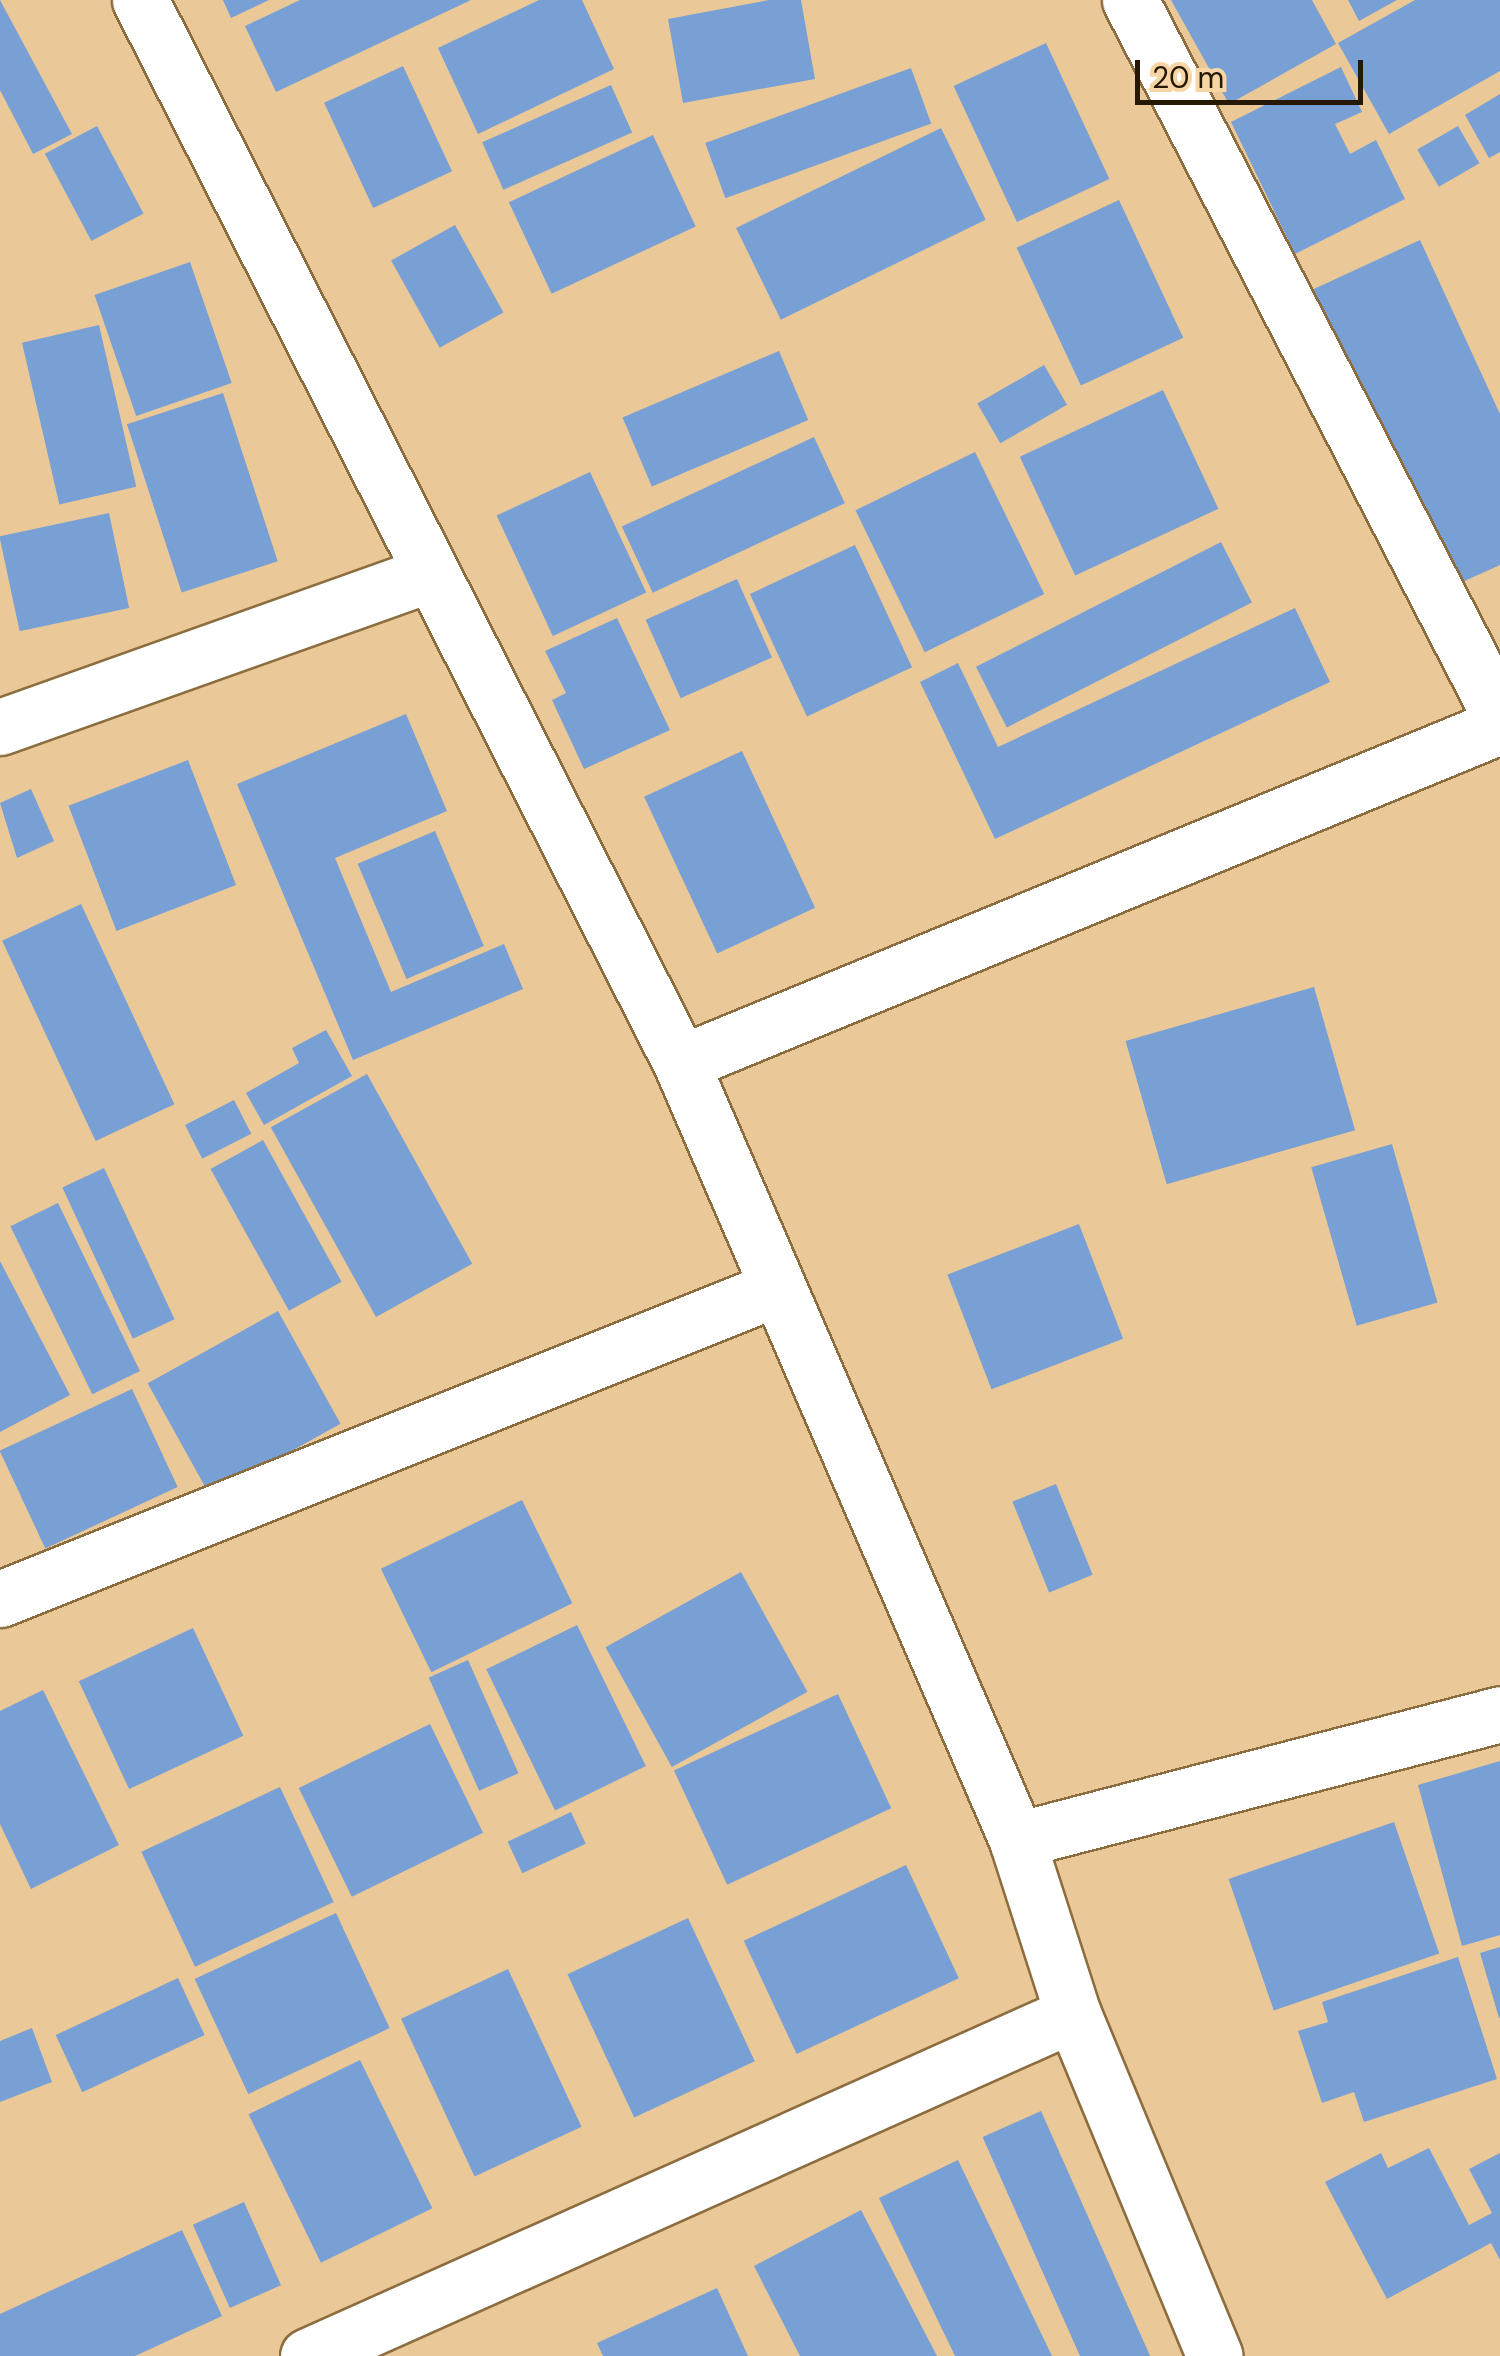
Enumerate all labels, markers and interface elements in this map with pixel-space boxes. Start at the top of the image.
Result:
scale bar [1140,40,1368,102]
text: 20 m [1152,58,1224,97]

